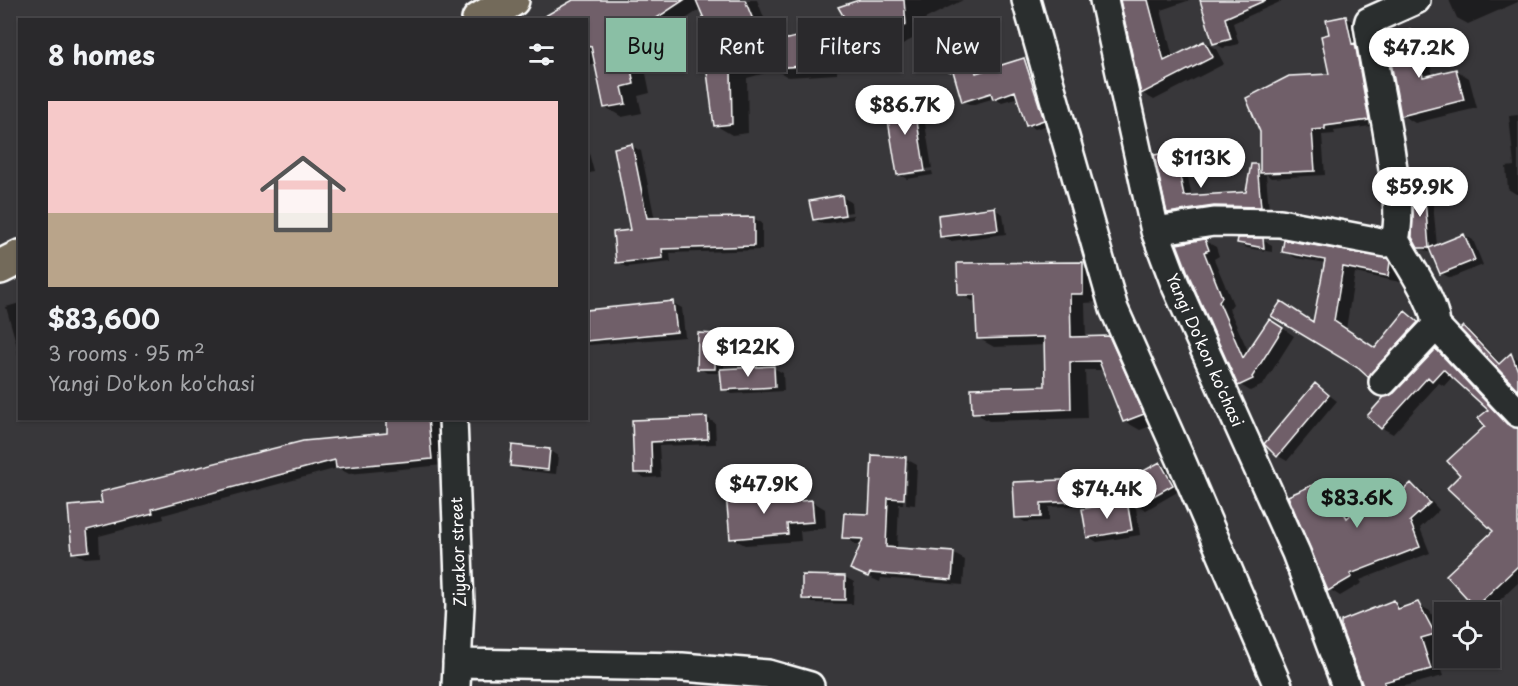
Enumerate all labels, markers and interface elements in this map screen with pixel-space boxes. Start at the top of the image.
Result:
chip: Buy [606,18,686,72]
chip: Rent [698,18,786,72]
chip: Filters [798,18,902,72]
chip: New [914,18,1000,72]
pin: $47.2K [1370,28,1468,79]
text: $47.2K [1383,32,1455,62]
text: 8 homes [48,35,155,74]
icon: filters [525,38,558,71]
pin: $86.7K [856,85,954,136]
text: $86.7K [869,89,941,119]
pin: $113K [1159,138,1243,189]
icon: home [249,140,357,248]
text: $113K [1171,142,1231,172]
pin: $59.9K [1371,167,1469,218]
text: $59.9K [1386,171,1454,201]
street label: Yangi Do'kon ko'chasi [1161,269,1251,430]
text: $83,600 [48,299,160,338]
pin: $122K [706,327,790,378]
text: $122K [716,331,780,361]
text: 3 rooms · 95 m² [48,338,205,368]
text: Yangi Do'kon ko'chasi [48,368,255,398]
pin: $47.9K [715,464,813,515]
text: $47.9K [729,468,799,498]
pin: $74.4K [1058,469,1156,520]
text: $74.4K [1072,473,1142,503]
pin: $83.6K [1308,478,1406,529]
text: $83.6K [1321,482,1393,512]
street label: Ziyakor street [443,496,471,607]
map controls [1434,602,1500,668]
button: locate [1434,602,1500,668]

